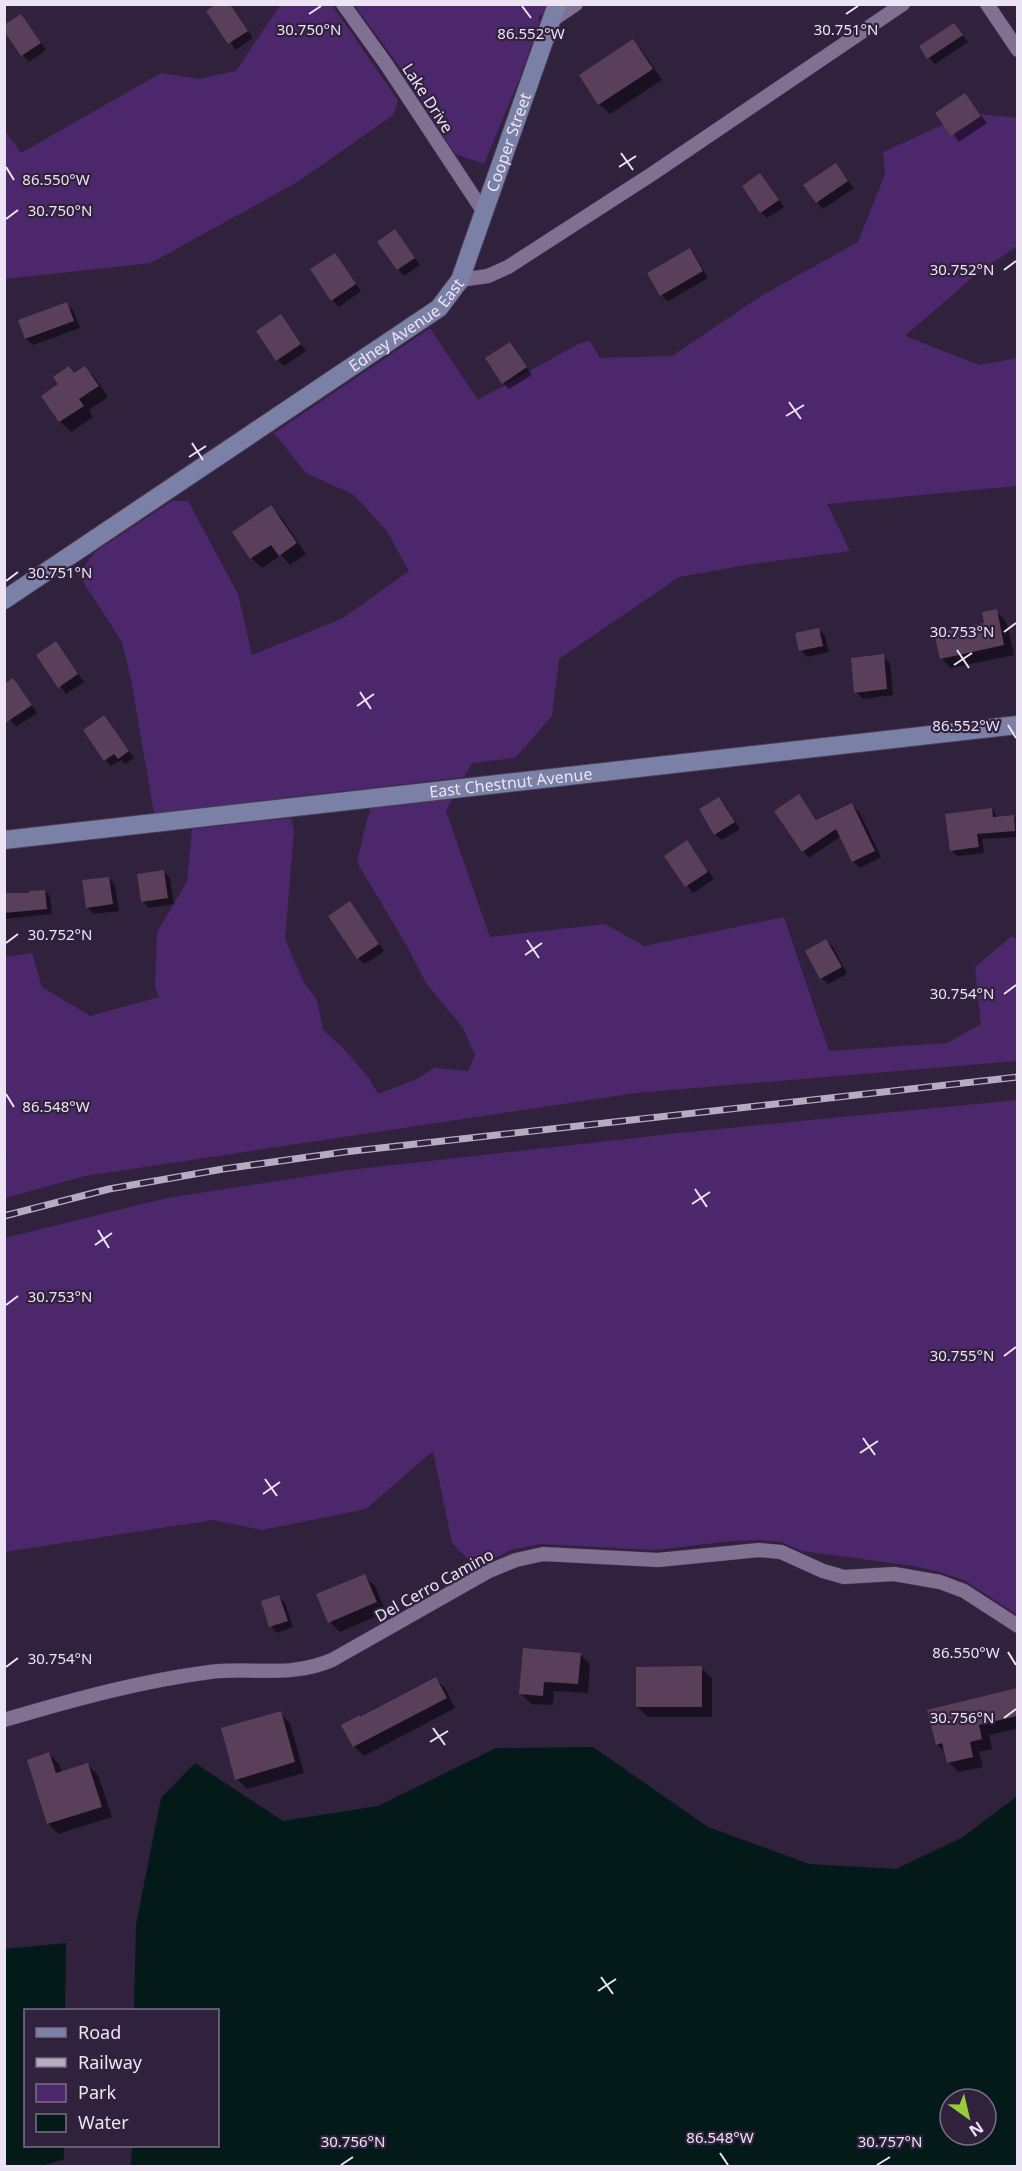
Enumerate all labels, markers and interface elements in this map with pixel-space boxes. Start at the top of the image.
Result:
text: 30.750°N [277,19,341,39]
text: 30.751°N [814,19,878,39]
text: 86.552°W [497,23,565,43]
street label: Lake Drive [397,59,459,137]
street label: Cooper Street [481,89,536,195]
text: 86.550°W [22,169,90,189]
text: 30.750°N [28,200,92,220]
text: 30.752°N [930,259,994,279]
street label: Edney Avenue East [344,273,469,377]
text: 30.751°N [28,562,92,582]
text: 30.753°N [930,621,994,641]
text: 86.552°W [932,715,1000,735]
street label: East Chestnut Avenue [428,762,593,803]
text: 30.752°N [28,924,92,944]
text: 30.754°N [930,983,994,1003]
text: 86.548°W [22,1096,90,1116]
text: 30.753°N [28,1286,92,1306]
text: 30.755°N [930,1345,994,1365]
street label: Del Cerro Camino [371,1543,497,1627]
text: 86.550°W [932,1642,1000,1662]
text: 30.754°N [28,1648,92,1668]
text: 30.756°N [930,1707,994,1727]
legend [24,2009,219,2147]
text: Road [78,2020,121,2044]
text: Railway [78,2050,143,2074]
text: Park [78,2080,116,2104]
north arrow [938,2087,998,2147]
text: Water [78,2110,129,2134]
text: N [965,2117,988,2142]
text: 86.548°W [686,2127,754,2147]
text: 30.756°N [321,2131,385,2151]
text: 30.757°N [858,2131,922,2151]

